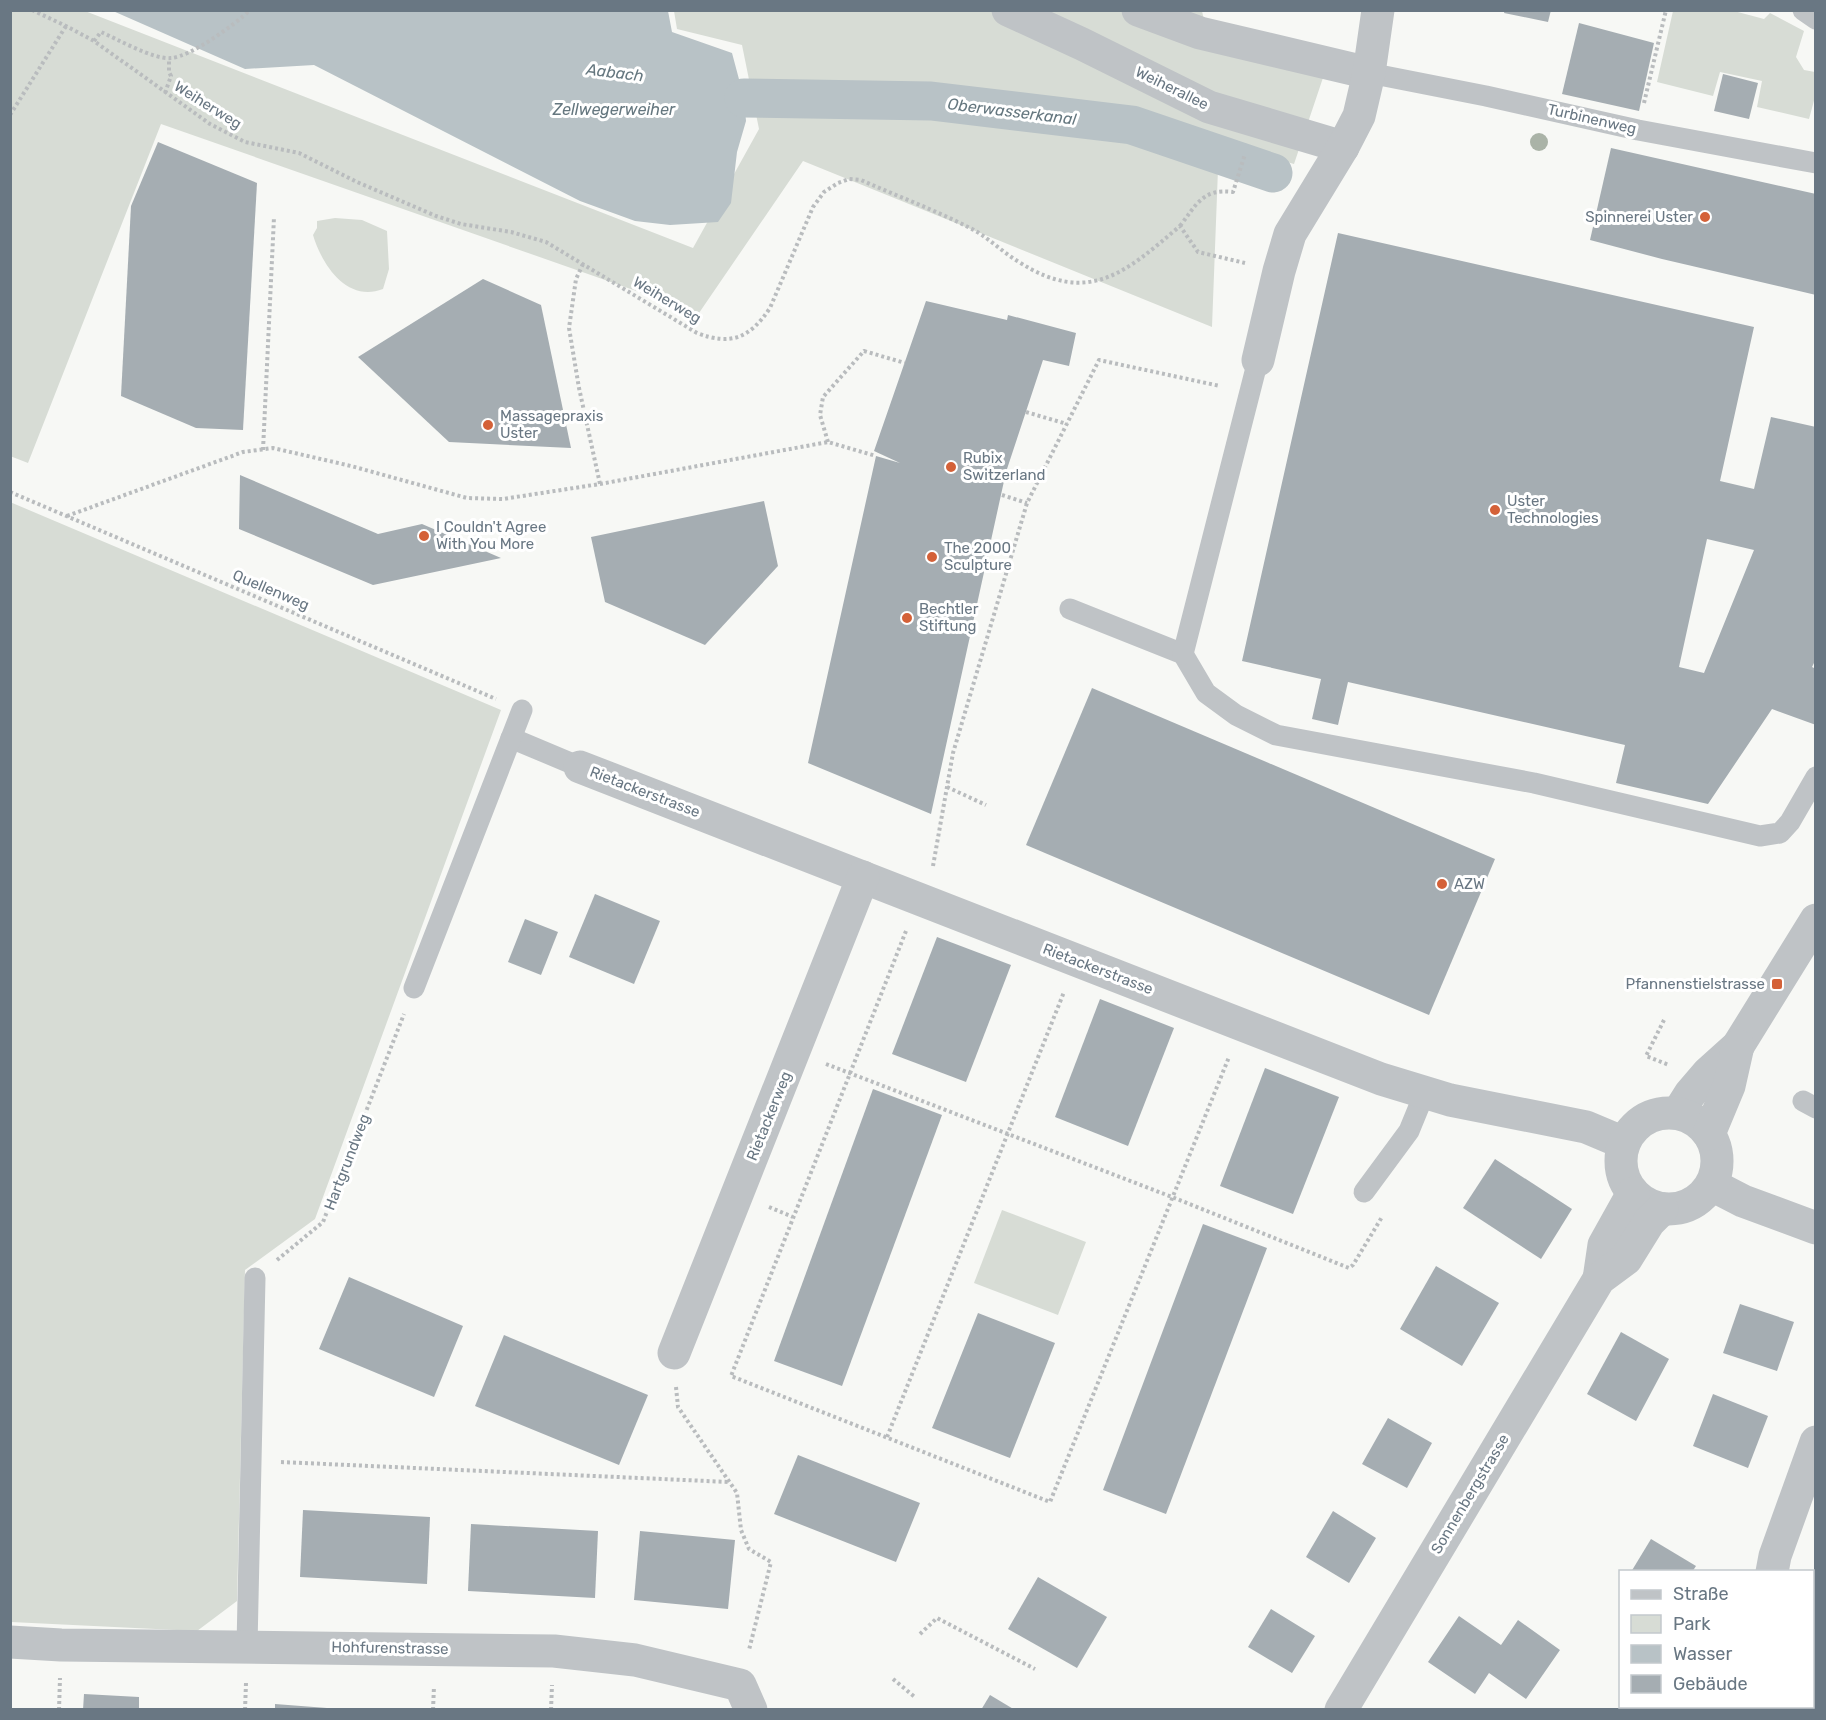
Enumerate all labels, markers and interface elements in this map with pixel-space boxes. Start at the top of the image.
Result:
water label: Aabach [584,59,645,85]
street label: Weiherallee [1132,63,1212,113]
street label: Weiherweg [171,77,245,133]
water label: Oberwasserkanal [946,94,1078,129]
water label: Zellwegerweiher [552,100,676,119]
street label: Turbinenweg [1546,100,1638,138]
place label: Spinnerei Uster [1585,208,1693,226]
marker: Spinnerei Uster [1698,210,1712,224]
street label: Weiherweg [630,273,704,327]
place label: Massagepraxis Uster [500,407,604,442]
marker: Massagepraxis Uster [481,418,495,432]
place label: Rubix Switzerland [963,449,1045,484]
marker: Rubix Switzerland [944,460,958,474]
place label: Uster Technologies [1507,492,1599,527]
marker: Uster Technologies [1488,503,1502,517]
place label: I Couldn't Agree With You More [436,518,546,553]
marker: I Couldn't Agree With You More [417,529,431,543]
place label: The 2000 Sculpture [944,539,1012,574]
marker: The 2000 Sculpture [925,550,939,564]
street label: Quellenweg [230,566,312,614]
place label: Bechtler Stiftung [919,600,979,635]
marker: Bechtler Stiftung [900,611,914,625]
street label: Rietackerstrasse [587,763,703,821]
place label: AZW [1454,875,1485,893]
marker: AZW [1435,877,1449,891]
street label: Rietackerstrasse [1040,940,1156,998]
place label: Pfannenstielstrasse [1626,975,1765,993]
marker: Pfannenstielstrasse [1770,977,1784,991]
street label: Rietackerweg [743,1069,795,1163]
street label: Hartgrundweg [320,1111,374,1213]
street label: Sonnenbergstrasse [1427,1431,1513,1557]
legend [1619,1570,1814,1708]
text: Straße [1673,1583,1729,1605]
text: Park [1673,1613,1711,1635]
street label: Hohfurenstrasse [331,1638,449,1658]
text: Wasser [1673,1643,1732,1665]
text: Gebäude [1673,1673,1748,1695]

